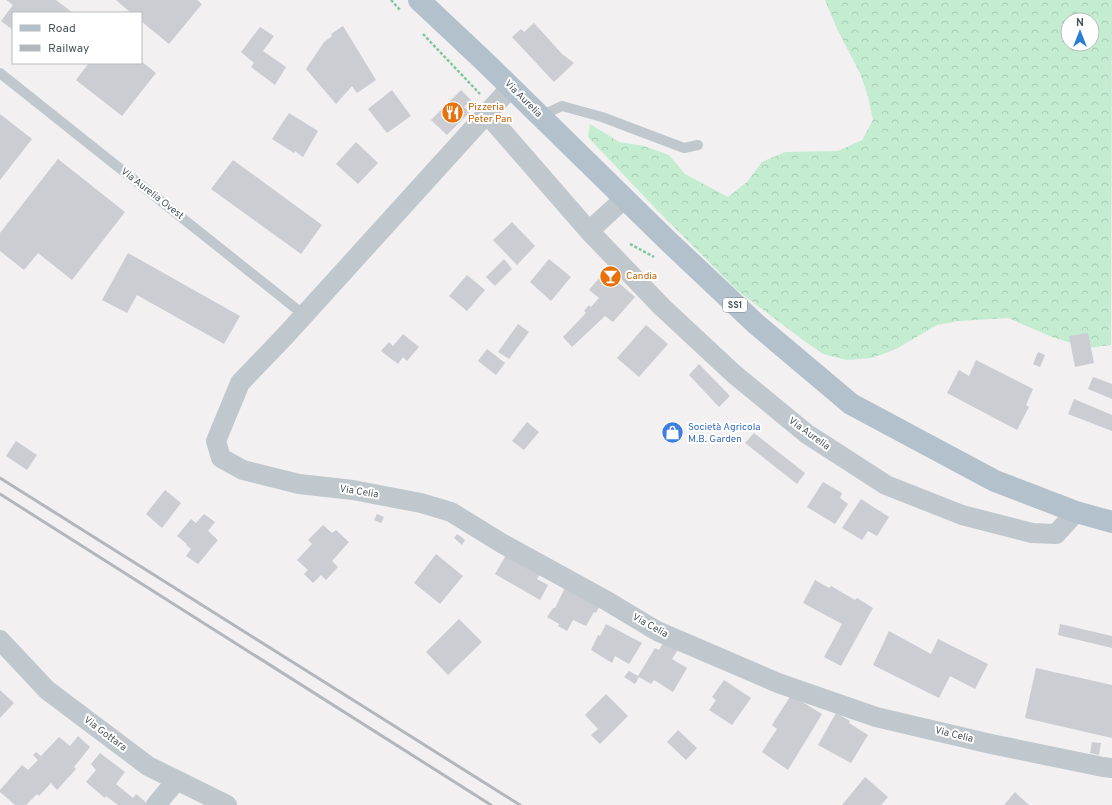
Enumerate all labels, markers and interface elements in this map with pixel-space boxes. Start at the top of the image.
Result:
legend [12,12,142,64]
north arrow [1060,12,1100,52]
text: N [1076,16,1084,30]
text: Road [48,21,76,37]
text: Railway [48,41,89,57]
street label: Via Aurelia [501,77,545,121]
restaurant icon: Pizzeria Peter Pan [440,100,466,126]
place label: Pizzeria Peter Pan [468,101,512,126]
street label: Via Aurelia Ovest [118,165,186,223]
bar icon: Candia [597,263,623,289]
place label: Candia [626,270,657,283]
road number: SS1 [723,298,747,312]
street label: Via Aurelia [786,415,832,453]
shop icon: Società Agricola M.B. Garden [659,420,685,446]
place label: Società Agricola M.B. Garden [688,421,761,446]
street label: Via Celia [339,483,379,501]
street label: Via Celia [630,611,670,641]
street label: Via Gottara [81,714,129,754]
street label: Via Celia [934,724,974,746]

